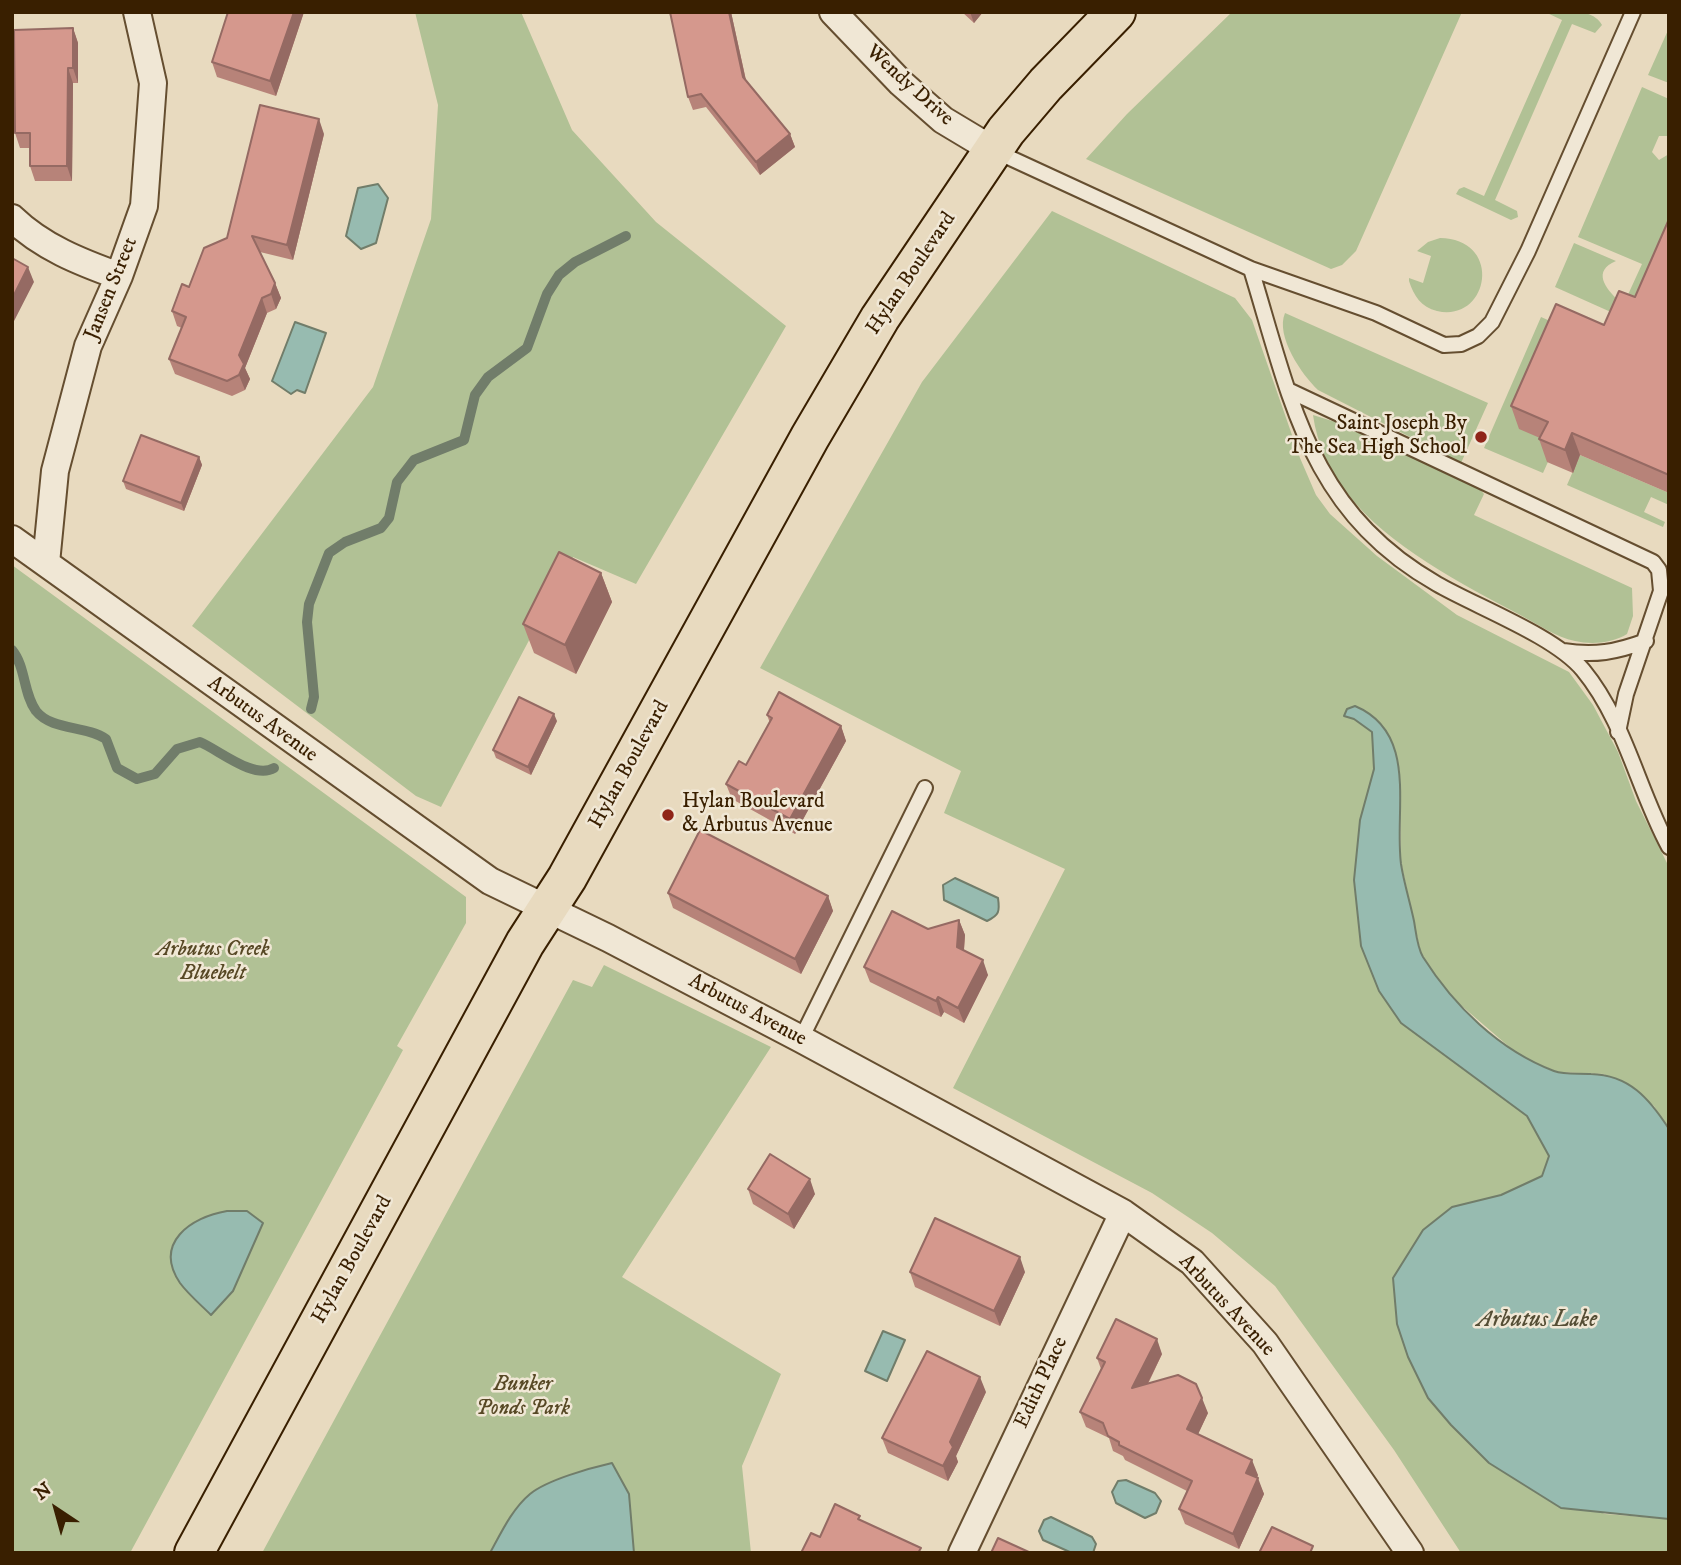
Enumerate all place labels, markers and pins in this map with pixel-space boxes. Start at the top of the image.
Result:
place label: Saint Joseph By The Sea High School [1287,412,1467,462]
marker: Saint Joseph By The Sea High School [1473,429,1489,445]
place label: Hylan Boulevard & Arbutus Avenue [682,790,833,840]
marker: Hylan Boulevard & Arbutus Avenue [660,807,676,823]

